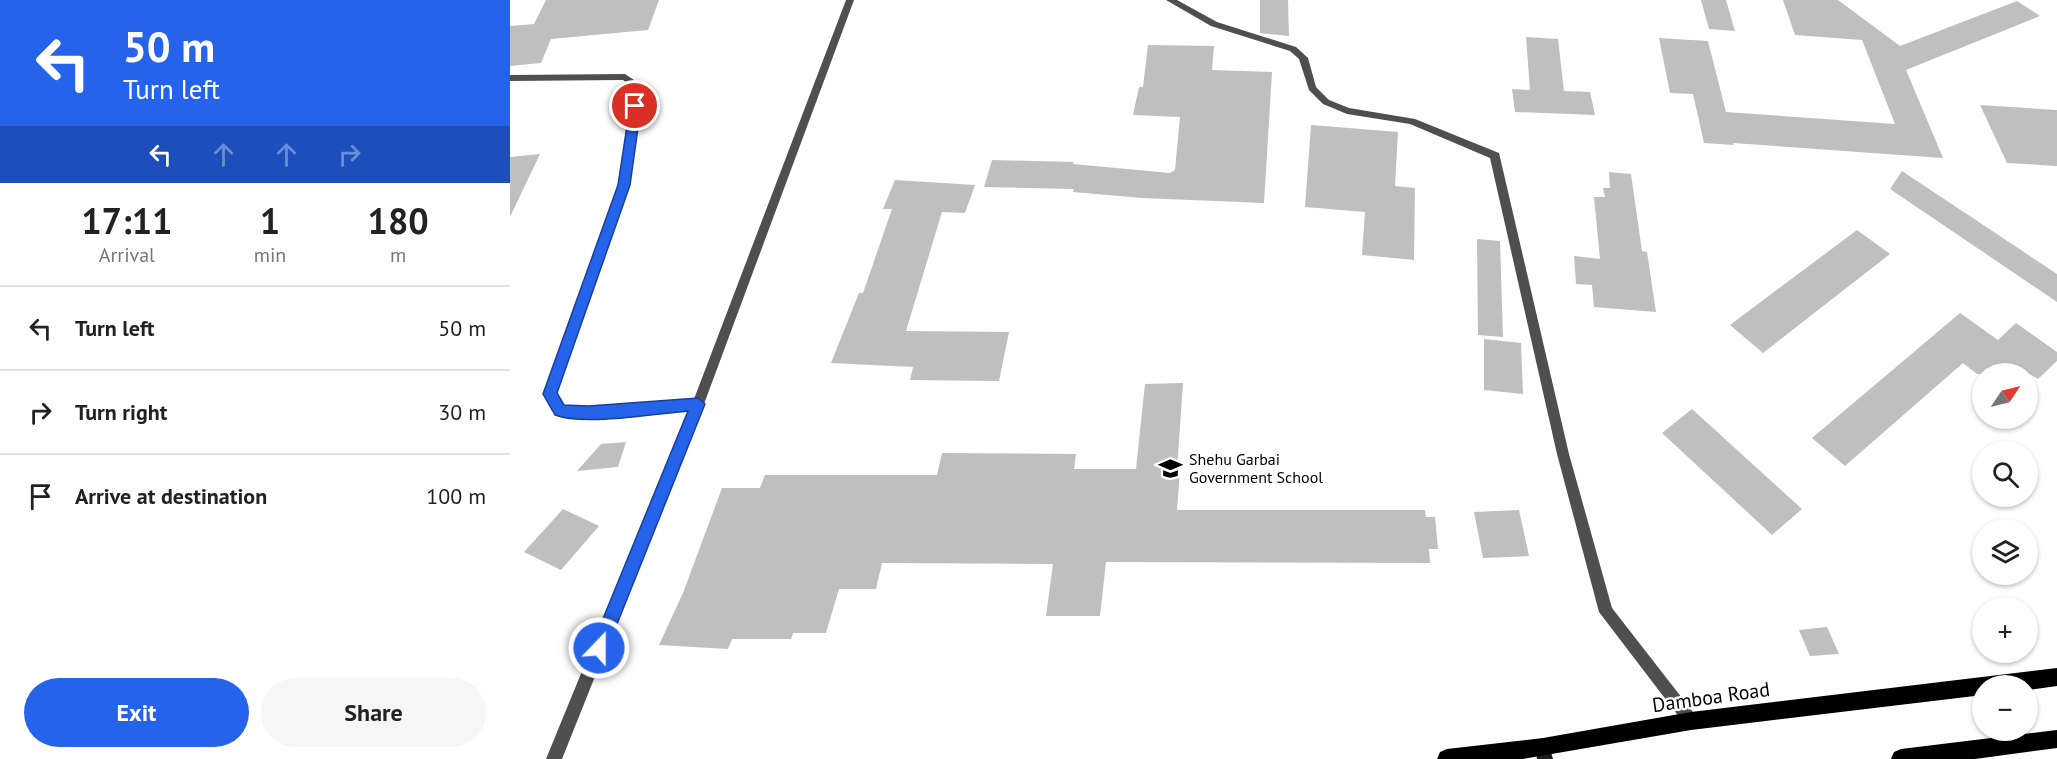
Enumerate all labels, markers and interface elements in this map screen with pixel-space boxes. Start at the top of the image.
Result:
text: 50 m [123,19,215,74]
icon: left [24,24,102,102]
text: Turn left [123,72,220,106]
pin [609,80,660,131]
icon: arrive [618,89,651,122]
icon: left [144,138,177,171]
icon: ahead [207,138,240,171]
icon: ahead [270,138,303,171]
icon: right [333,138,366,171]
text: 17:11 [81,197,173,244]
text: 1 [260,197,280,244]
text: 180 [368,197,429,244]
text: Arrival [99,242,155,268]
text: min [254,242,286,268]
text: m [390,242,406,268]
icon: left [24,312,57,345]
text: Turn left [75,314,155,342]
text: 50 m [438,314,486,342]
north arrow [1972,363,2038,429]
map controls [1972,363,2038,741]
icon: right [24,396,57,429]
text: Turn right [75,398,167,426]
text: 30 m [438,398,486,426]
button: search [1972,441,2038,507]
place label: Shehu Garbai Government School [1189,449,1323,487]
school or university icon: Shehu Garbai Government School [1158,455,1184,481]
icon: arrive [24,480,57,513]
text: Arrive at destination [75,482,267,510]
text: 100 m [426,482,486,510]
button: layers [1972,519,2038,585]
button: + [1972,597,2038,663]
position arrow [567,616,631,680]
button: − [1972,675,2038,741]
street label: Damboa Road [1651,676,1771,718]
button: Exit [24,678,249,747]
button: Share [261,678,486,747]

